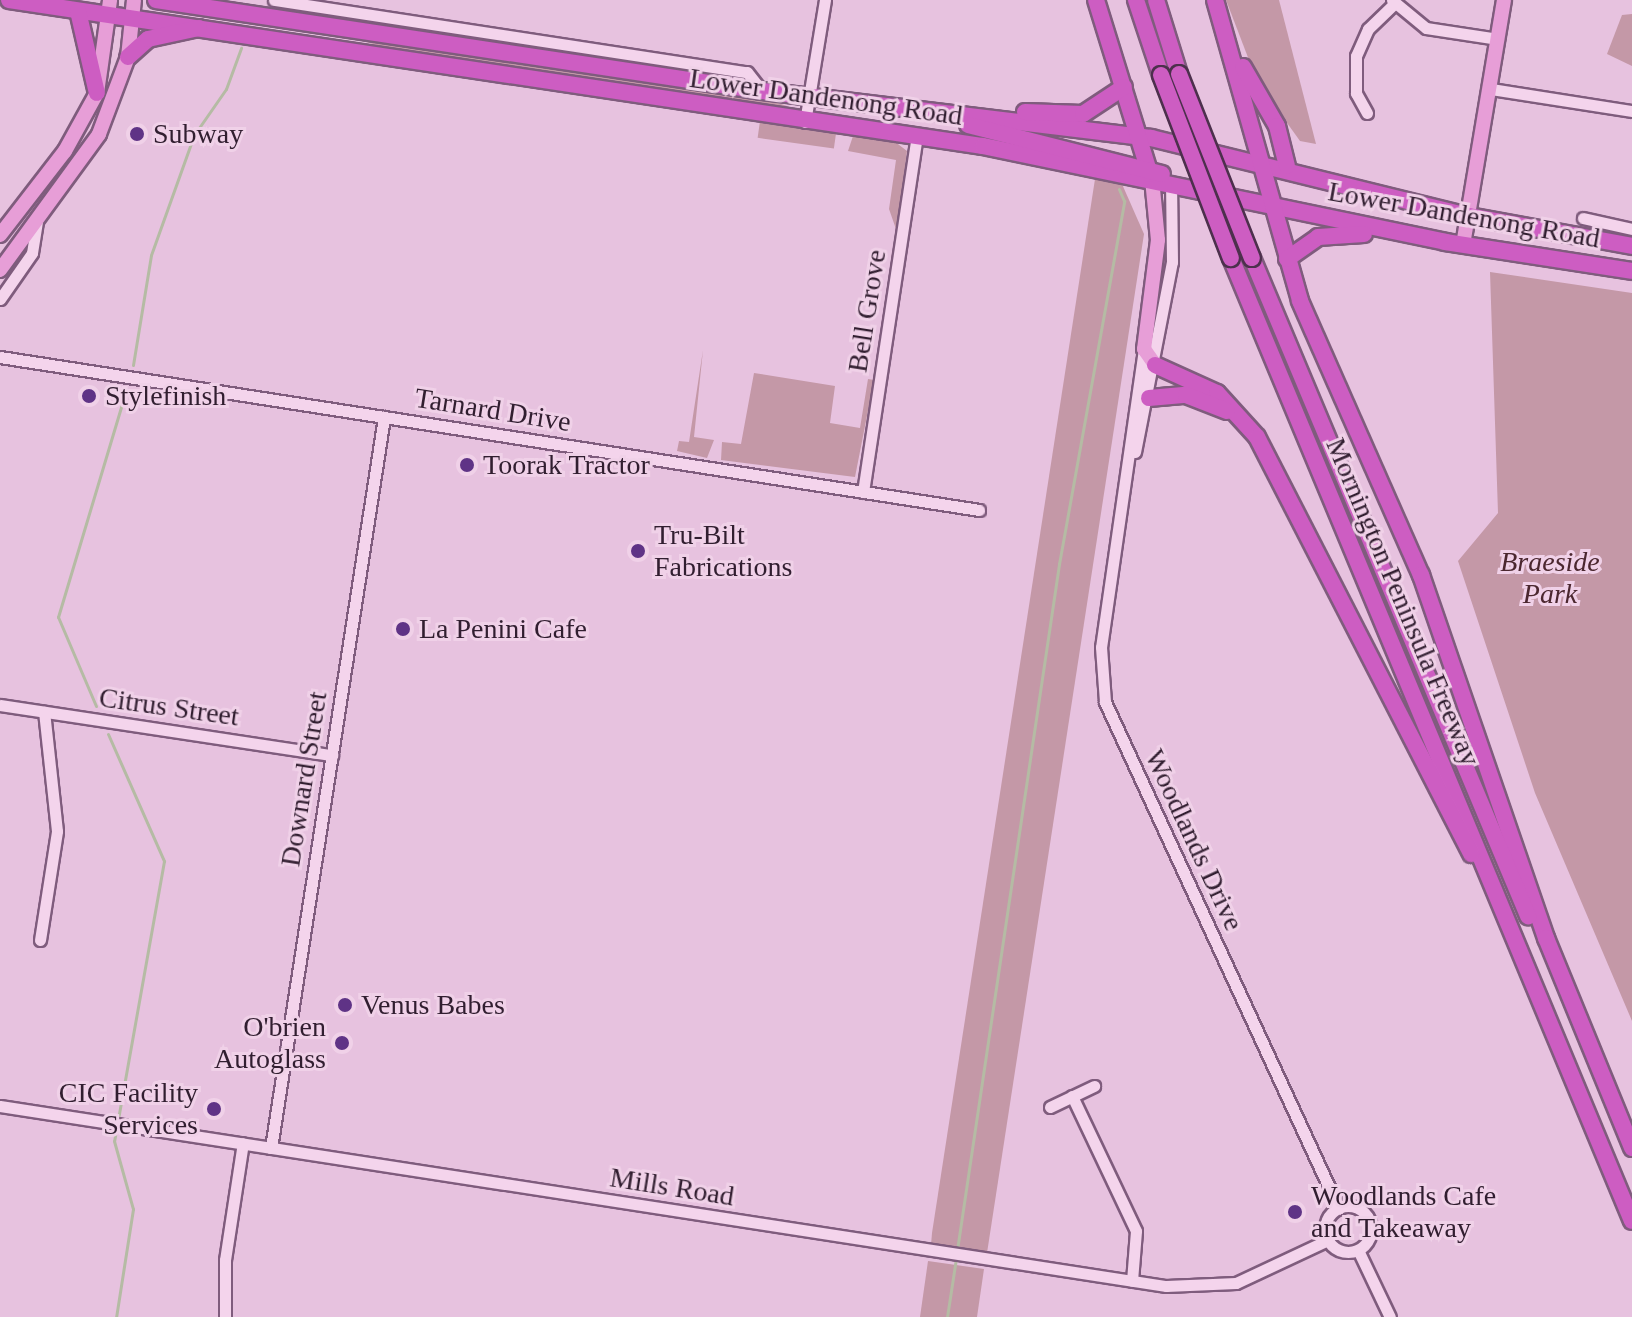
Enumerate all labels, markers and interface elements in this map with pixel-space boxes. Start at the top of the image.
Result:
street label: Lower Dandenong Road [687,61,965,133]
place label: Subway [153,117,243,151]
marker: Subway [128,125,146,143]
street label: Lower Dandenong Road [1326,175,1602,255]
street label: Bell Grove [841,247,893,375]
place label: Stylefinish [105,379,226,413]
street label: Tarnard Drive [413,381,573,439]
marker: Stylefinish [80,387,98,405]
street label: Mornington Peninsula Freeway [1319,433,1487,771]
place label: Toorak Tractor [483,448,650,482]
marker: Toorak Tractor [458,456,476,474]
place label: Tru-Bilt Fabrications [654,518,792,584]
marker: Tru-Bilt Fabrications [629,542,647,560]
park label: Braeside Park [1500,545,1600,611]
place label: La Penini Cafe [419,612,587,646]
marker: La Penini Cafe [394,620,412,638]
street label: Citrus Street [97,681,241,733]
street label: Downard Street [274,689,334,869]
street label: Woodlands Drive [1137,744,1251,936]
place label: Venus Babes [361,988,505,1022]
marker: Venus Babes [336,996,354,1014]
place label: O'brien Autoglass [214,1010,326,1076]
marker: O'brien Autoglass [333,1034,351,1052]
place label: CIC Facility Services [59,1076,198,1142]
marker: CIC Facility Services [205,1100,223,1118]
street label: Mills Road [608,1161,736,1213]
place label: Woodlands Cafe and Takeaway [1311,1179,1496,1245]
marker: Woodlands Cafe and Takeaway [1286,1203,1304,1221]

